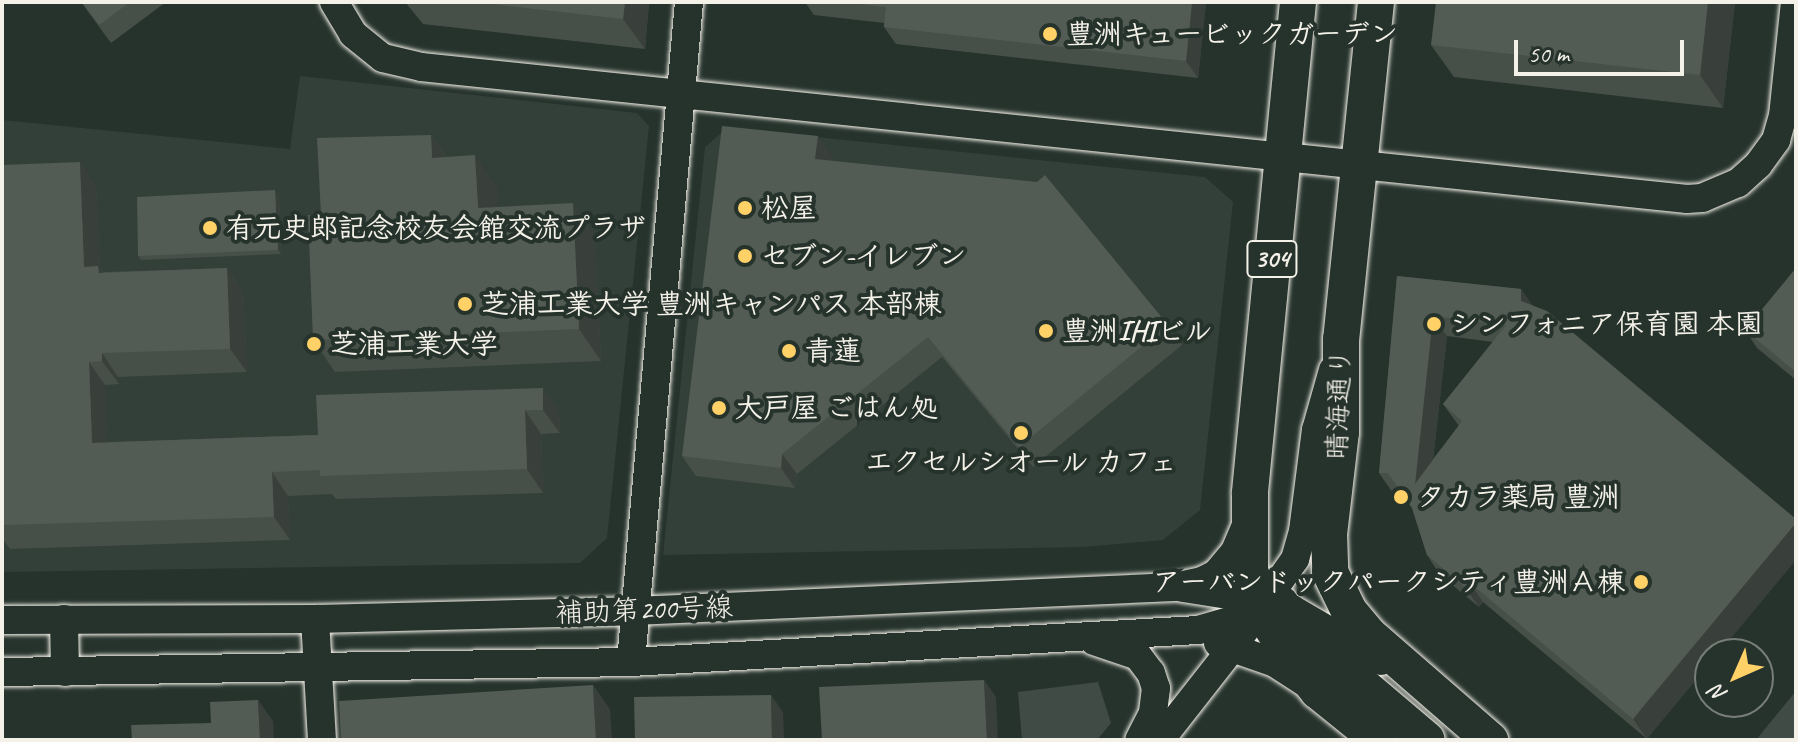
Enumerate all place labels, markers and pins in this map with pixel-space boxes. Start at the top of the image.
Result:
place label: 豊洲キュービックガーデン [1066,17,1401,51]
marker: 豊洲キュービックガーデン [1041,25,1059,43]
place label: 松屋 [761,191,817,225]
marker: 松屋 [736,199,754,217]
place label: 有元史郎記念校友会館交流プラザ [226,211,646,245]
marker: 有元史郎記念校友会館交流プラザ [201,219,219,237]
place label: セブン-イレブン [761,239,966,273]
marker: セブン-イレブン [736,247,754,265]
place label: 芝浦工業大学 豊洲キャンパス 本部棟 [481,287,943,321]
marker: 芝浦工業大学 豊洲キャンパス 本部棟 [456,295,474,313]
place label: シンフォニア保育園 本園 [1450,307,1765,341]
place label: 豊洲IHIビル [1062,314,1213,348]
marker: シンフォニア保育園 本園 [1425,315,1443,333]
marker: 豊洲IHIビル [1037,322,1055,340]
place label: 芝浦工業大学 [330,327,498,361]
place label: 青蓮 [805,334,861,368]
marker: 芝浦工業大学 [305,335,323,353]
marker: 青蓮 [780,342,798,360]
place label: 大戸屋 ごはん処 [735,391,938,425]
marker: 大戸屋 ごはん処 [710,399,728,417]
marker: エクセルシオール カフェ [1012,424,1030,442]
place label: エクセルシオール カフェ [864,445,1178,479]
place label: タカラ薬局 豊洲 [1417,480,1620,514]
marker: タカラ薬局 豊洲 [1392,488,1410,506]
place label: アーバンドックパークシティ豊洲Ａ棟 [1150,565,1625,599]
marker: アーバンドックパークシティ豊洲Ａ棟 [1632,573,1650,591]

